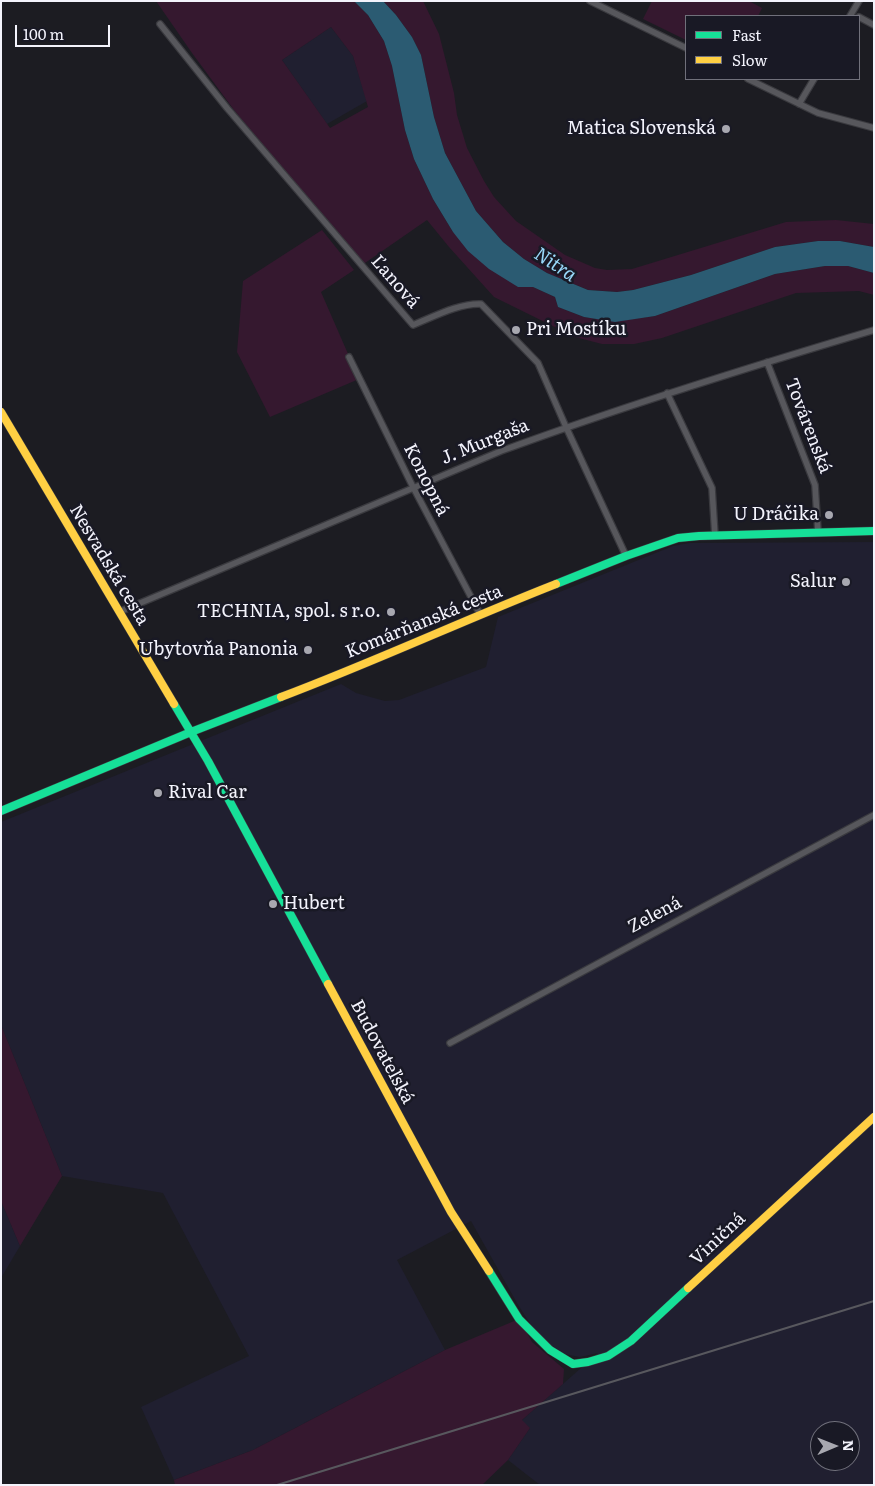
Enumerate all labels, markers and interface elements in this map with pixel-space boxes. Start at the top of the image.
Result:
scale bar [18,15,112,47]
legend [685,15,860,80]
text: 100 m [23,22,64,45]
text: Fast [732,23,761,46]
text: Slow [732,48,767,71]
place label: Matica Slovenská [567,118,716,140]
marker: Matica Slovenská [720,123,732,135]
water label: Nitra [530,243,580,287]
street label: Ľanová [366,251,424,313]
place label: Pri Mostíku [526,319,626,341]
marker: Pri Mostíku [510,324,522,336]
street label: Továrenská [780,375,836,477]
street label: J. Murgaša [438,415,532,469]
street label: Konopná [399,440,453,520]
street label: Nesvadská cesta [64,501,154,629]
place label: U Dráčika [733,504,819,526]
marker: U Dráčika [823,509,835,521]
place label: Salur [790,571,836,593]
marker: Salur [840,576,852,588]
street label: Komárňanská cesta [342,581,506,663]
place label: TECHNIA, spol. s r.o. [197,601,381,623]
marker: TECHNIA, spol. s r.o. [385,606,397,618]
place label: Ubytovňa Panonia [139,639,298,661]
marker: Ubytovňa Panonia [302,644,314,656]
place label: Rival Car [168,782,247,804]
marker: Rival Car [152,787,164,799]
street label: Zelená [625,892,685,938]
place label: Hubert [283,893,345,915]
marker: Hubert [267,898,279,910]
street label: Budovateľská [345,996,419,1108]
street label: Viničná [686,1208,750,1270]
north arrow [810,1421,860,1471]
text: N [839,1440,859,1452]

